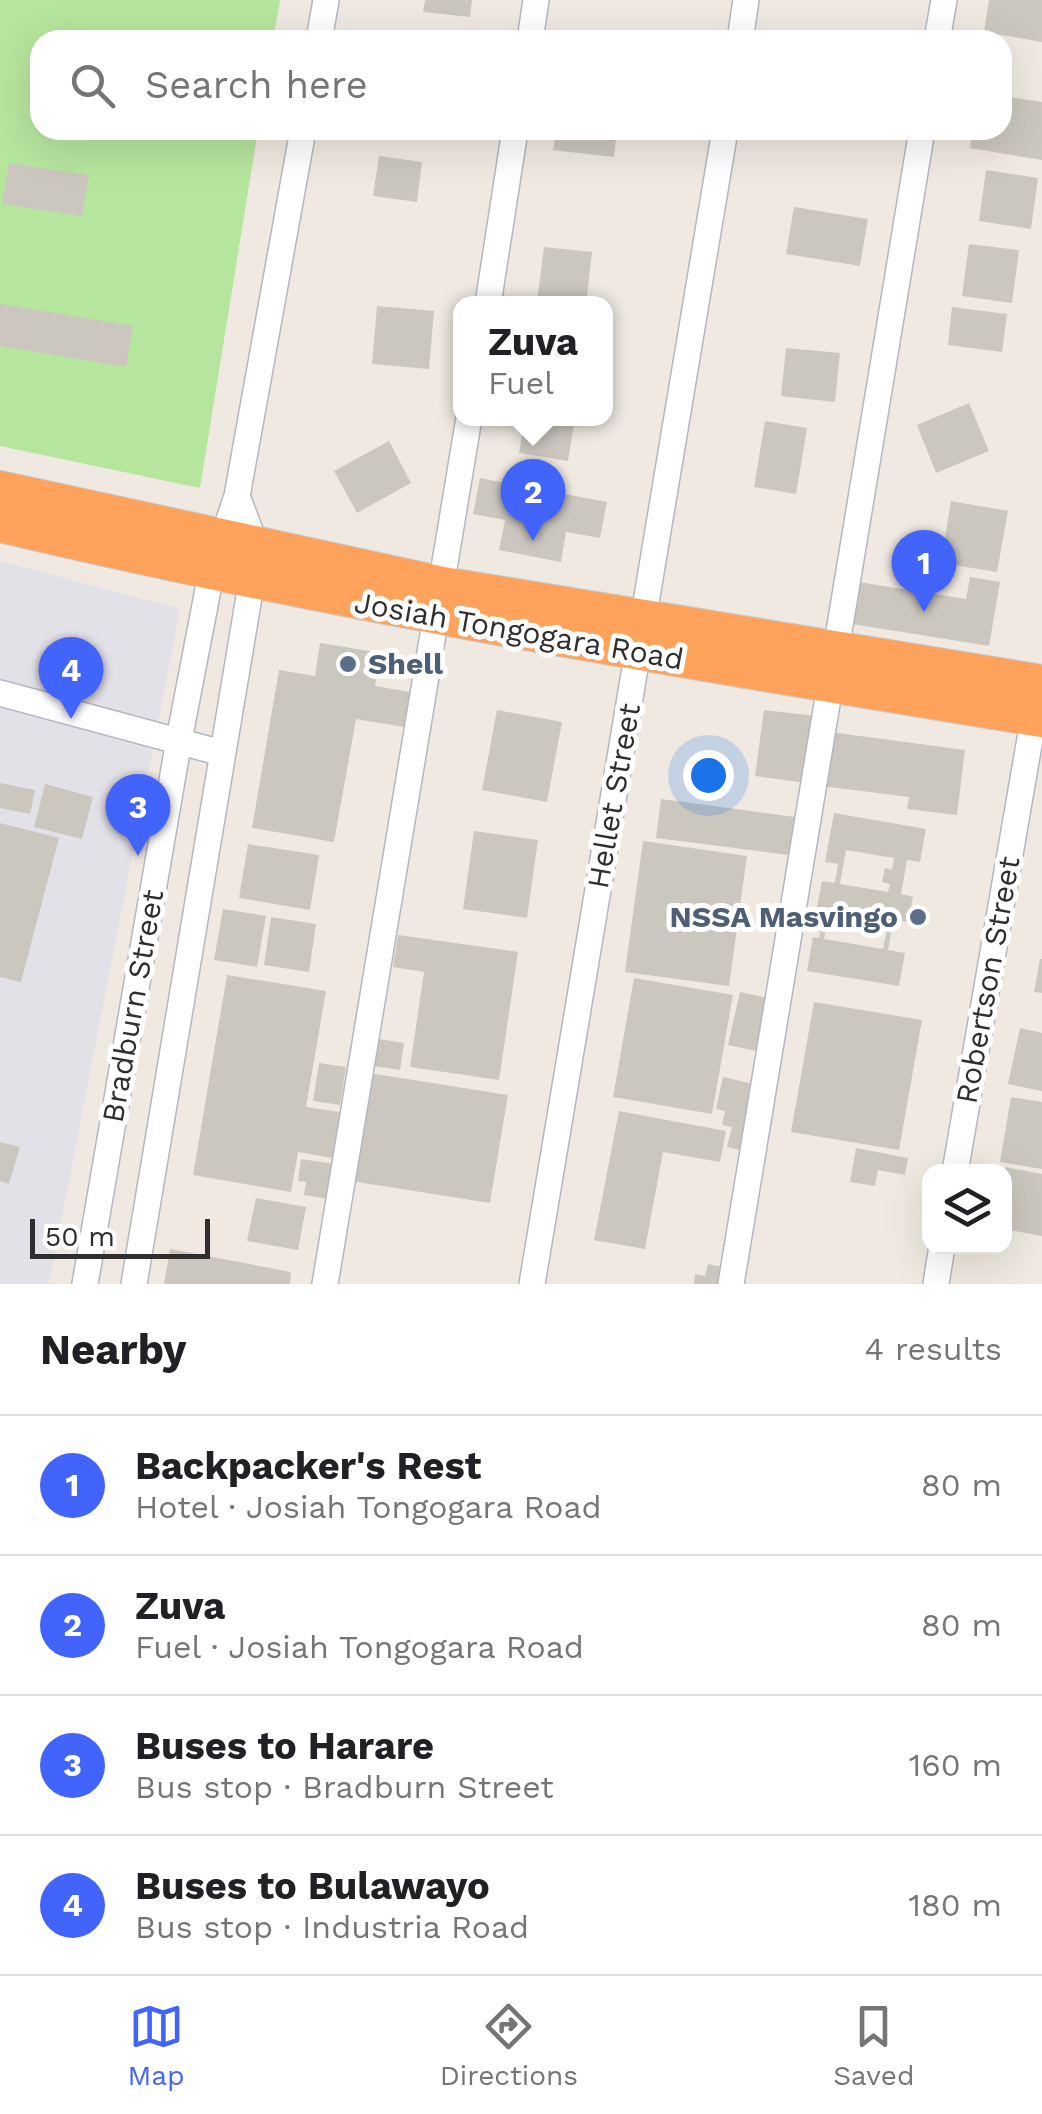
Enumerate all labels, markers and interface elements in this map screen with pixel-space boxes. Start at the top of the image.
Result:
search box [30,30,1012,140]
icon: search [65,58,120,113]
text: Search here [145,63,368,107]
popup [453,296,613,426]
text: Zuva [488,320,578,364]
text: Fuel [488,364,554,402]
pin: 2 [500,458,566,541]
pin: 1 [892,530,956,612]
street label: Josiah Tongogara Road [352,584,686,677]
pin: 4 [38,636,104,719]
place label: Shell [368,646,443,681]
marker: Shell [337,653,359,675]
street label: Hellet Street [580,700,647,891]
your location [683,750,734,801]
pin: 3 [106,774,170,856]
street label: Robertson Street [949,853,1027,1106]
street label: Bradburn Street [95,886,170,1125]
place label: NSSA Masvingo [670,899,898,934]
marker: NSSA Masvingo [907,906,929,928]
map controls [922,1164,1012,1254]
button: layers [922,1164,1012,1254]
scale bar [30,1214,210,1258]
text: 50 m [45,1220,115,1253]
text: Nearby [40,1325,187,1374]
text: 4 results [864,1330,1002,1368]
text: Backpacker's Rest [135,1444,481,1488]
text: 1 [66,1466,79,1504]
text: 80 m [921,1466,1002,1504]
text: Hotel · Josiah Tongogara Road [135,1488,602,1526]
text: Zuva [135,1584,225,1628]
text: 2 [63,1606,82,1644]
text: 80 m [921,1606,1002,1644]
text: Fuel · Josiah Tongogara Road [135,1628,584,1666]
text: Buses to Harare [135,1724,434,1768]
text: 3 [63,1746,82,1784]
text: 160 m [909,1746,1002,1784]
text: Bus stop · Bradburn Street [135,1768,554,1806]
text: Buses to Bulawayo [135,1864,490,1908]
text: 4 [62,1886,83,1924]
text: 180 m [908,1886,1002,1924]
text: Bus stop · Industria Road [135,1908,529,1946]
tab: Map [128,1999,185,2092]
tab: Directions [440,1999,578,2092]
tab: Saved [833,1999,914,2092]

